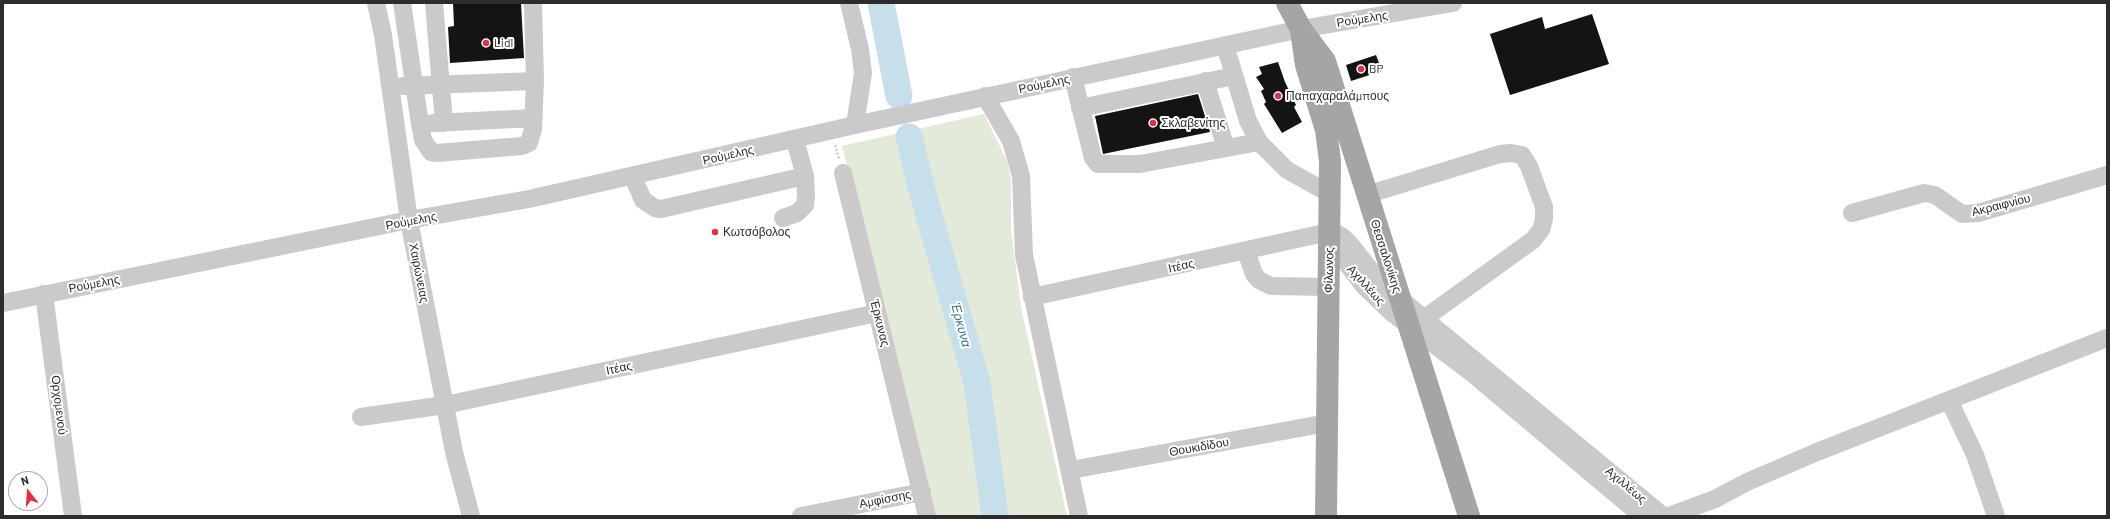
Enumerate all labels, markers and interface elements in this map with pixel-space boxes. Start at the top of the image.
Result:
street label: Ρούμελης [1335,8,1389,30]
place label: Lidl [494,36,513,50]
marker: Lidl [481,38,491,48]
place label: BP [1369,62,1384,76]
marker: BP [1356,64,1366,74]
street label: Ρούμελης [1017,72,1071,96]
place label: Παπαχαραλάμπους [1286,89,1389,103]
marker: Παπαχαραλάμπους [1273,91,1283,101]
place label: Σκλαβενίτης [1161,116,1225,130]
marker: Σκλαβενίτης [1148,118,1158,128]
street label: Ρούμελης [701,142,755,168]
street label: Ακραιφνίου [1970,191,2032,219]
street label: Ρούμελης [384,209,438,233]
street label: Θεσσαλονίκης [1367,218,1405,294]
place label: Κωτσόβολος [723,225,790,239]
marker: Κωτσόβολος [710,227,720,237]
street label: Χαιρώνειας [406,242,432,304]
street label: Φίλωνος [1321,247,1337,293]
street label: Ιτέας [1167,256,1195,276]
street label: Αχιλλέως [1344,262,1388,308]
street label: Ρούμελης [67,272,121,296]
street label: Έρκυνας [867,298,893,348]
water label: Έρκυνα [948,301,974,349]
street label: Ιτέας [605,358,633,378]
street label: Ορχομενού [48,374,70,436]
street label: Θουκιδίδου [1168,435,1230,459]
street label: Αχιλλέως [1603,464,1649,506]
north arrow [8,471,48,511]
text: N [19,473,30,487]
street label: Αμφίσσης [858,487,912,511]

